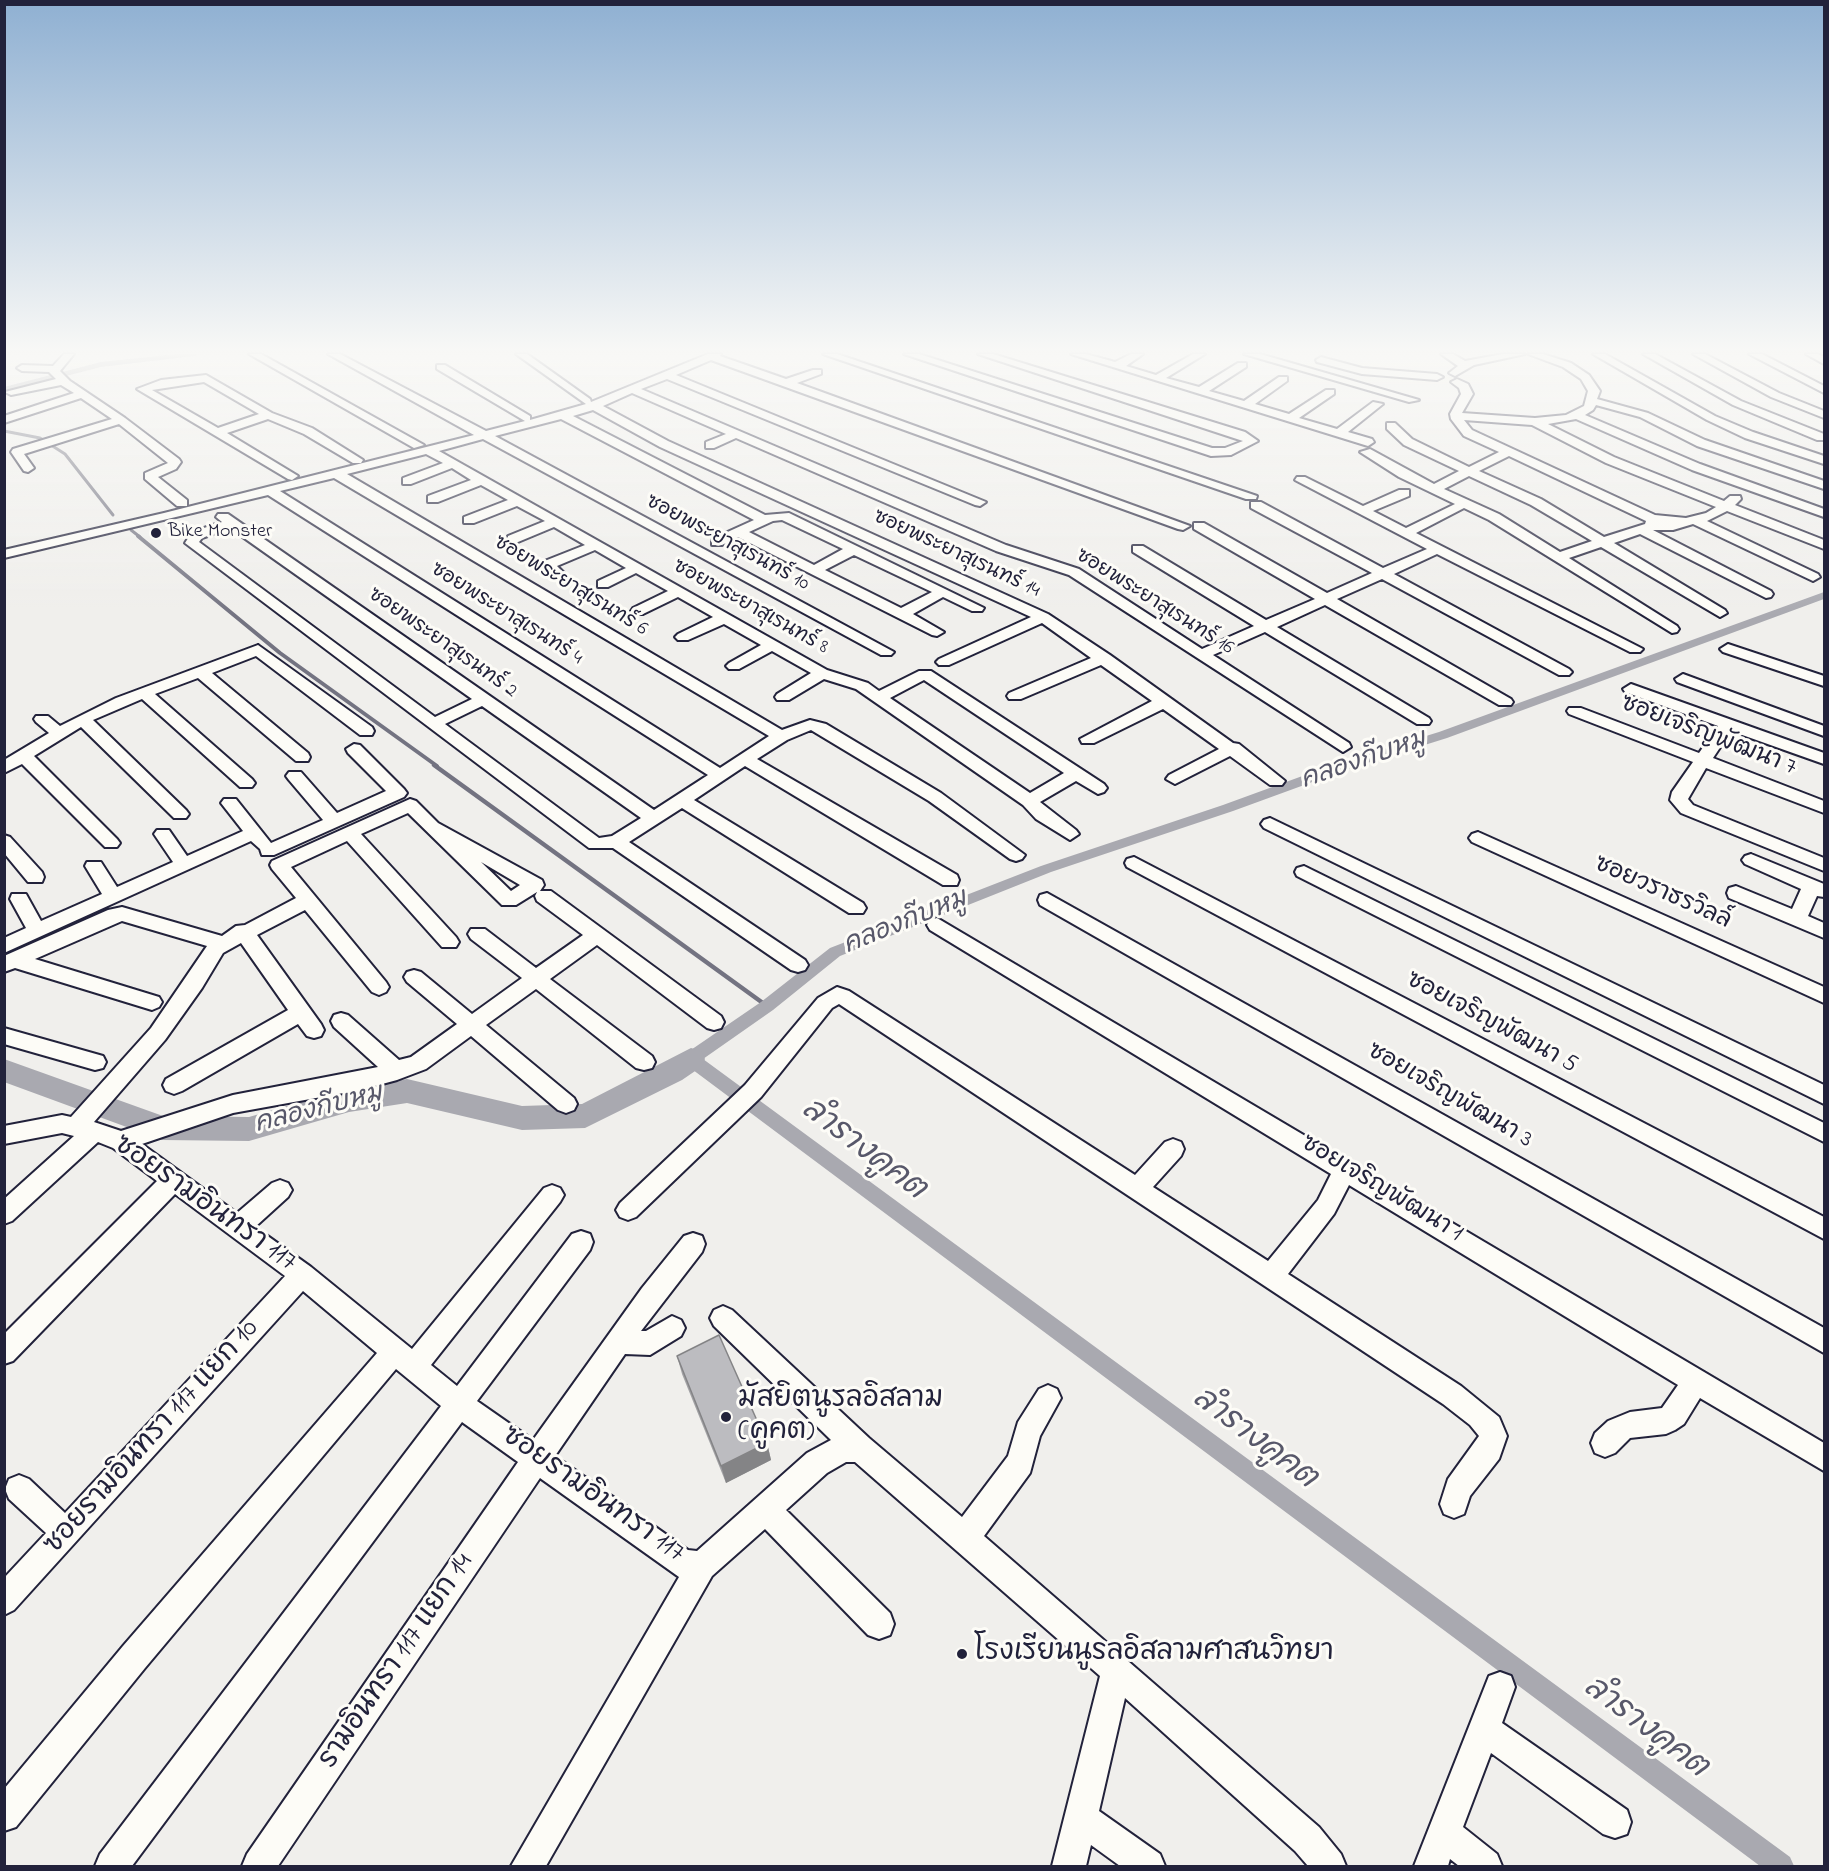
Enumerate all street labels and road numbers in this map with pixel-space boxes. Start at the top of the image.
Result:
street label: ซอยพระยาสุเรนทร์ 10 [641,491,813,597]
street label: ซอยพระยาสุเรนทร์ 14 [869,506,1043,604]
street label: ซอยพระยาสุเรนทร์ 6 [489,532,651,642]
street label: ซอยพระยาสุเรนทร์ 16 [1071,545,1237,661]
street label: ซอยพระยาสุเรนทร์ 8 [668,555,832,661]
street label: ซอยพระยาสุเรนทร์ 4 [426,559,586,671]
street label: ซอยพระยาสุเรนทร์ 2 [363,584,521,704]
street label: ซอยเจริญพัฒนา 7 [1616,690,1800,784]
street label: ซอยวราธรวิลล์ [1589,851,1735,937]
street label: ซอยเจริญพัฒนา 5 [1400,967,1582,1081]
street label: ซอยเจริญพัฒนา 3 [1361,1038,1537,1156]
street label: ซอยรามอินทรา 117 [106,1129,302,1281]
street label: ซอยเจริญพัฒนา 1 [1295,1130,1467,1250]
street label: ซอยรามอินทรา 117 แยก 10 [39,1314,267,1562]
street label: ซอยรามอินทรา 117 [494,1420,690,1572]
street label: รามอินทรา 117 แยก 14 [314,1548,482,1776]

